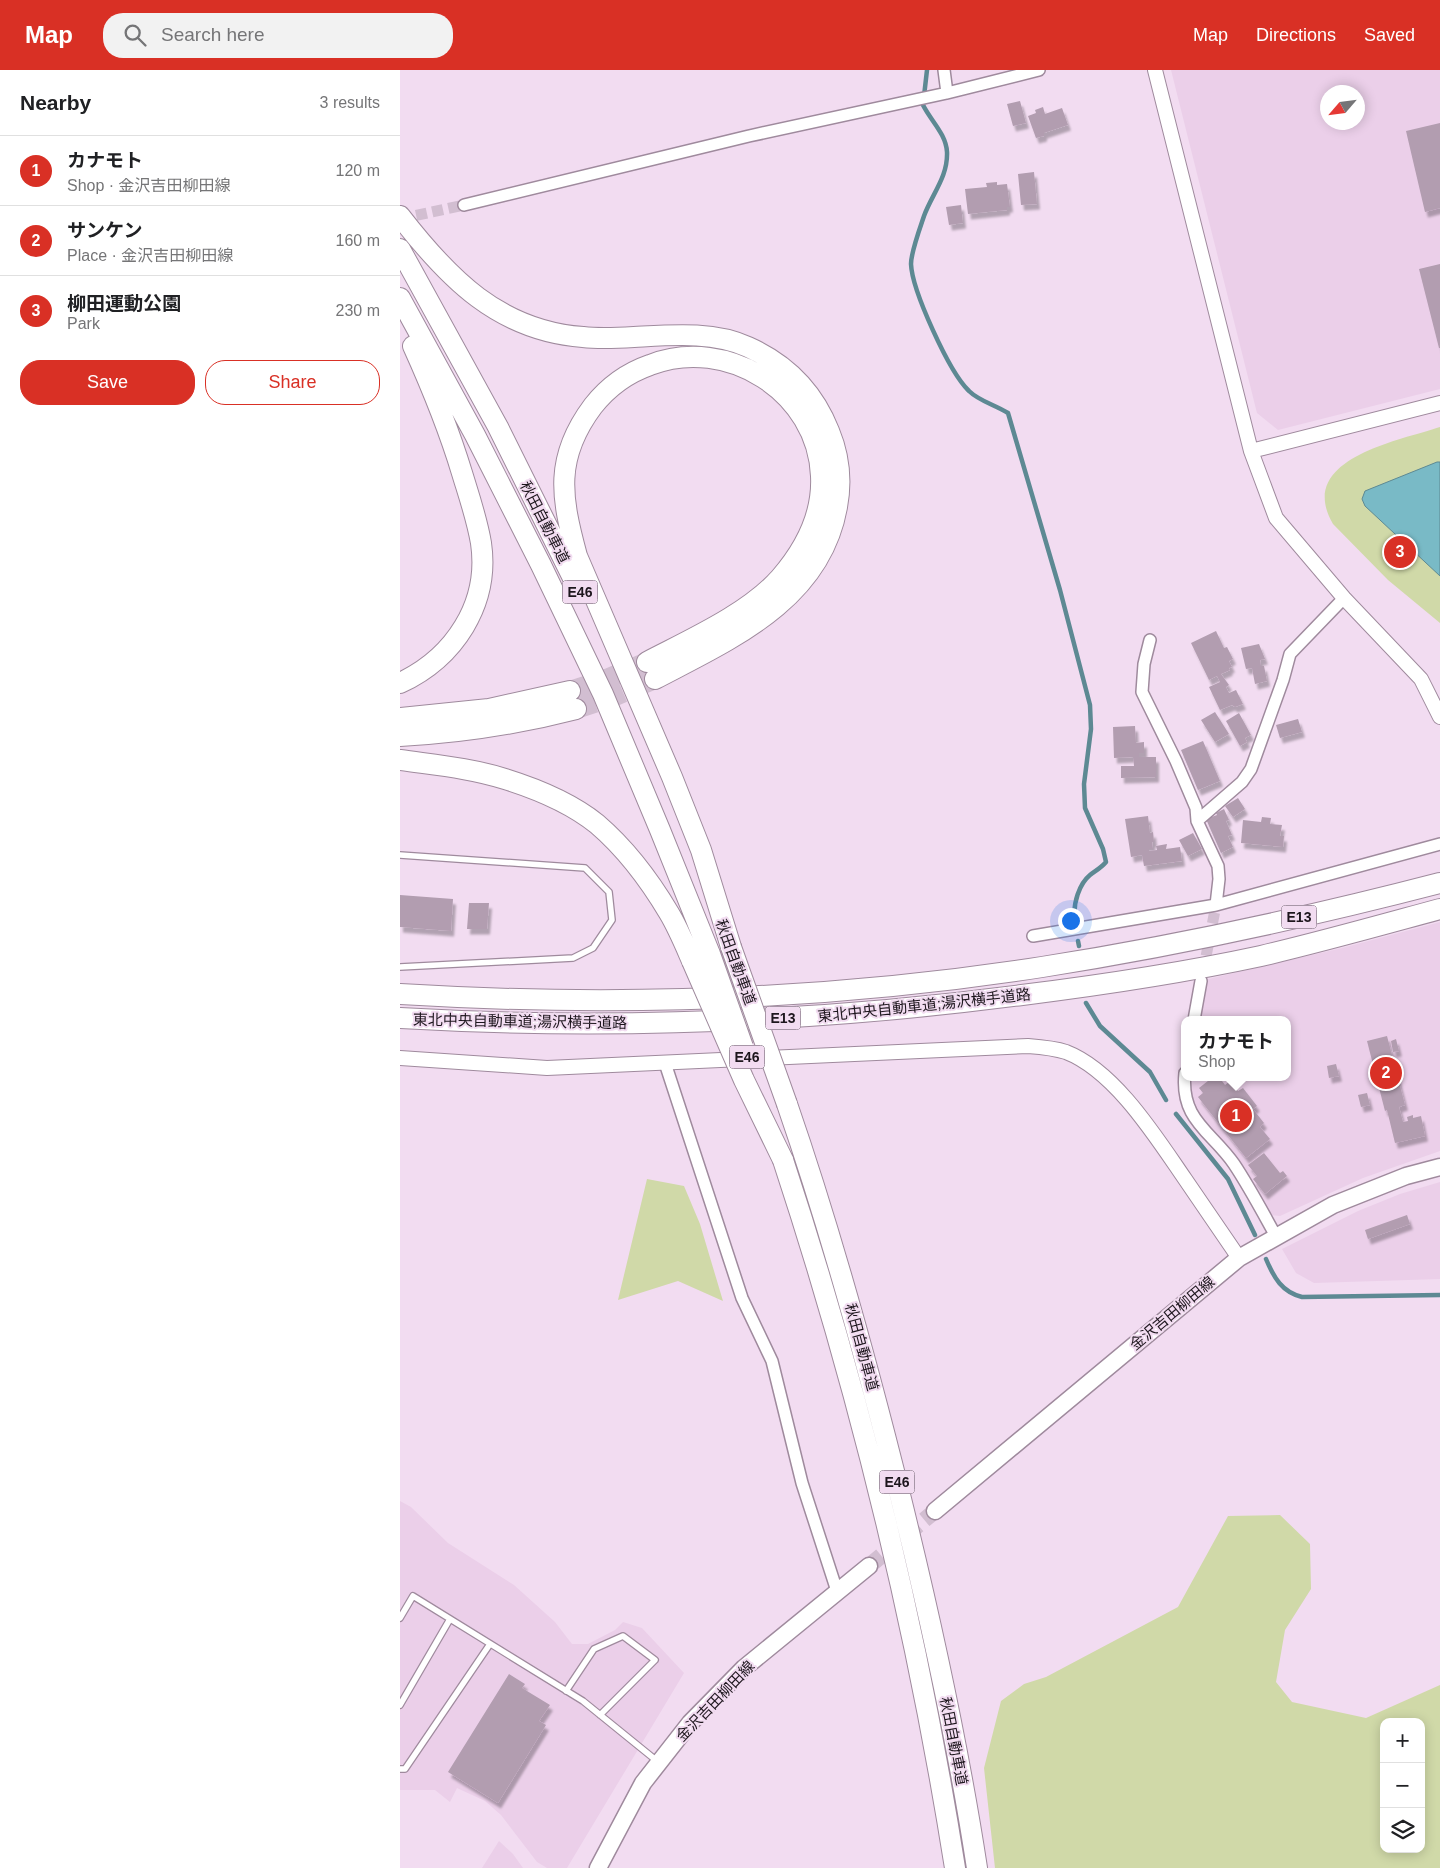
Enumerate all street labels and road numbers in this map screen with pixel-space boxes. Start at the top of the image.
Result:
street label: 秋田自動車道 [517,478,573,566]
road number: E46 [562,581,598,604]
road number: E13 [1282,906,1316,929]
street label: 秋田自動車道 [713,917,759,1007]
street label: 東北中央自動車道;湯沢横手道路 [817,985,1031,1025]
road number: E13 [766,1006,800,1030]
street label: 東北中央自動車道;湯沢横手道路 [413,1011,627,1031]
road number: E46 [730,1046,764,1069]
street label: 金沢吉田柳田線 [1126,1273,1218,1353]
street label: 秋田自動車道 [842,1301,882,1393]
road number: E46 [880,1470,914,1494]
street label: 金沢吉田柳田線 [672,1657,758,1745]
street label: 秋田自動車道 [937,1695,971,1787]

